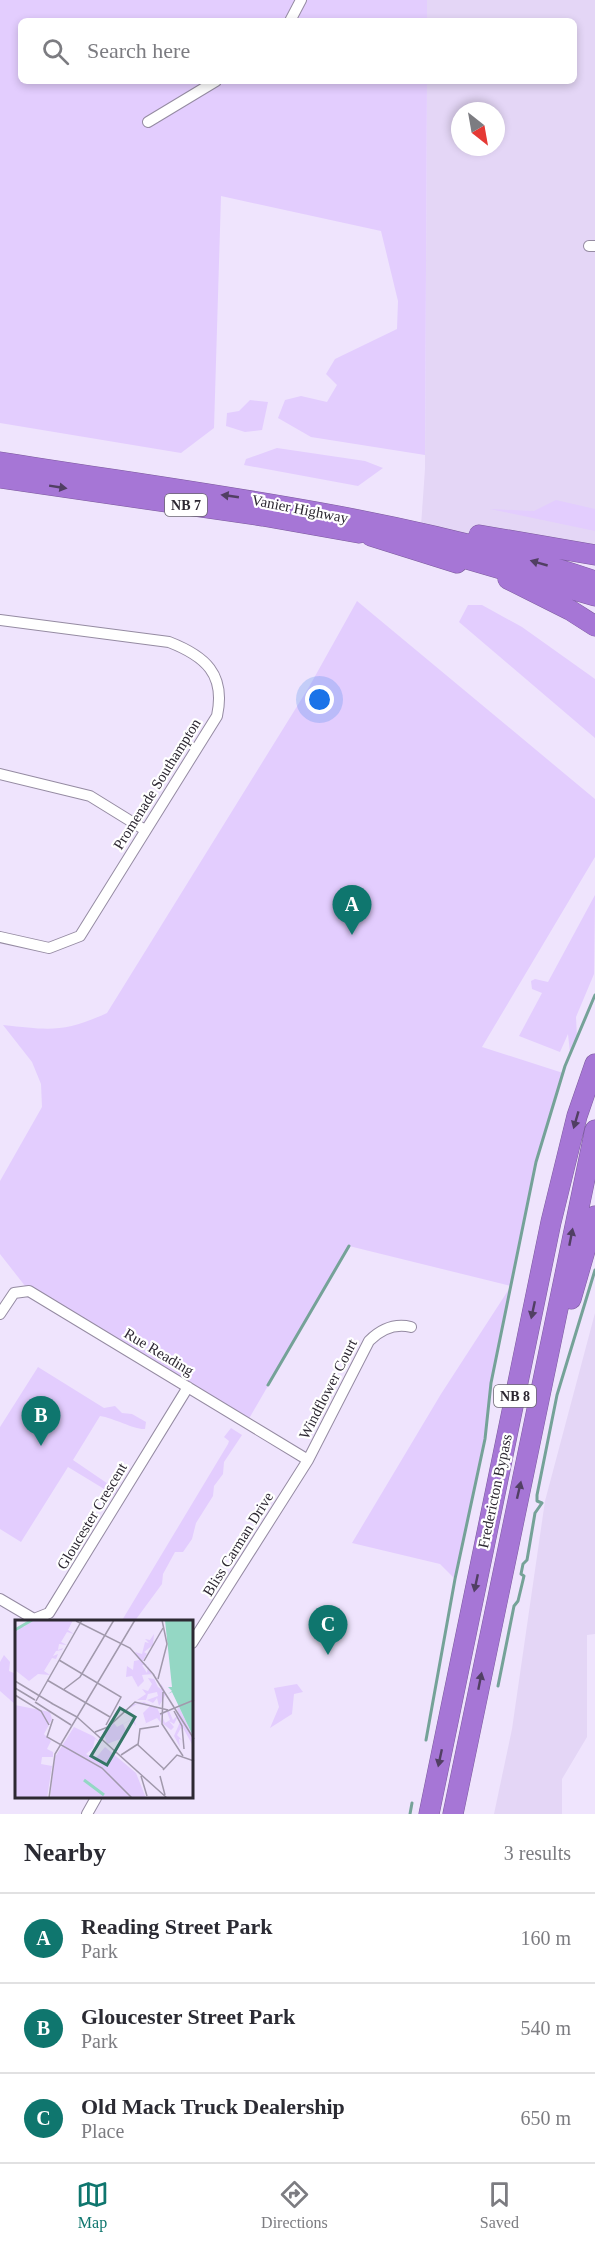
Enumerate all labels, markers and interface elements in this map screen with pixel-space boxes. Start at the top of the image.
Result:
search box [18,18,577,84]
icon: search [39,35,72,68]
text: Search here [87,38,190,63]
north arrow [451,102,505,156]
one-way arrow [48,483,67,492]
one-way arrow [220,491,239,500]
street label: Vanier Highway [250,492,350,526]
road number: NB 7 [165,494,207,516]
one-way arrow [530,558,548,567]
your location [305,685,334,714]
street label: Promenade Southampton [110,715,204,852]
pin: A [332,886,372,935]
one-way arrow [571,1111,581,1129]
one-way arrow [567,1228,576,1247]
one-way arrow [528,1301,537,1320]
street label: Rue Reading [121,1325,197,1379]
street label: Windflower Court [296,1336,360,1442]
road number: NB 8 [494,1385,536,1407]
pin: B [22,1396,60,1446]
street label: Fredericton Bypass [475,1432,515,1550]
street label: Gloucester Crescent [54,1459,130,1572]
one-way arrow [515,1481,525,1499]
street label: Bliss Carman Drive [200,1489,277,1599]
one-way arrow [471,1574,481,1592]
pin: C [308,1606,348,1655]
inset map [15,1620,194,1799]
one-way arrow [476,1671,485,1690]
one-way arrow [435,1749,444,1768]
text: Nearby [24,1838,106,1867]
text: 3 results [504,1842,571,1864]
text: Reading Street Park [81,1914,272,1939]
text: A [36,1927,51,1949]
text: 160 m [520,1927,571,1949]
text: Park [81,1940,118,1962]
text: Gloucester Street Park [81,2004,295,2029]
text: B [37,2017,50,2039]
text: 540 m [520,2017,571,2039]
text: Park [81,2030,118,2052]
text: Old Mack Truck Dealership [81,2094,345,2119]
text: C [36,2107,51,2129]
text: 650 m [520,2107,571,2129]
text: Place [81,2120,124,2142]
tab: Map [76,2178,109,2232]
tab: Directions [261,2178,328,2232]
tab: Saved [480,2178,519,2232]

